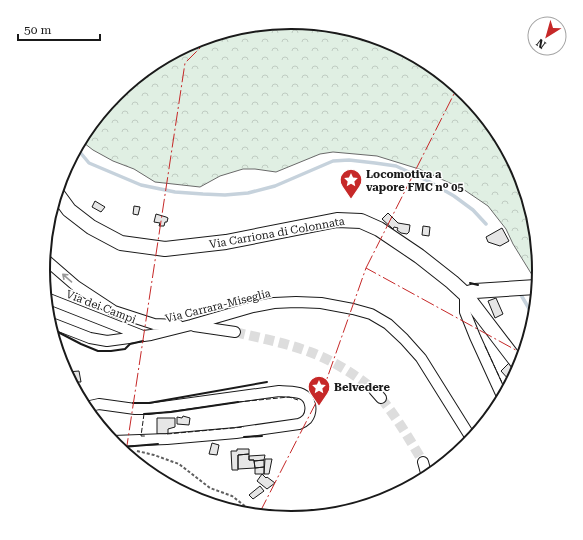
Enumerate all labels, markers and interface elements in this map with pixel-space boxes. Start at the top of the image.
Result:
scale bar [18,16,100,42]
north arrow [527,16,567,56]
text: 50 m [24,23,51,37]
text: N [534,36,549,51]
place icon: Locomotiva a vapore FMC nº 05 [338,167,364,200]
place label: Locomotiva a vapore FMC nº 05 [366,168,464,194]
street label: Via Carriona di Colonnata [208,215,346,251]
one-way arrow [62,274,72,283]
street label: Via Carrara-Miseglia [164,287,272,325]
street label: Via dei Campi [64,288,138,326]
place icon: Belvedere [306,374,332,407]
place label: Belvedere [334,381,391,394]

